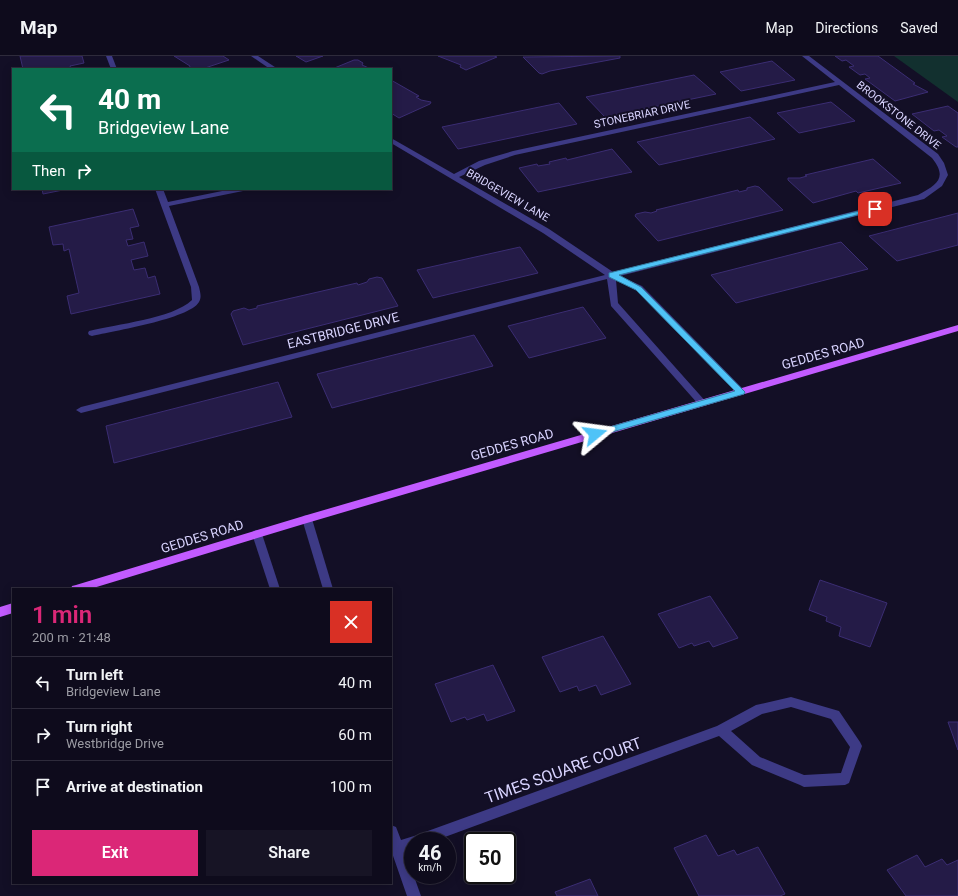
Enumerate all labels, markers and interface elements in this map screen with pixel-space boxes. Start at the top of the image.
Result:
text: Map [20,16,58,39]
text: Map [766,20,793,36]
text: Directions [815,20,878,36]
text: Saved [900,20,938,36]
street label: BROOKSTONE DRIVE [854,78,943,152]
text: 40 m [98,83,161,116]
icon: left [32,84,84,136]
street label: STONEBRIAR DRIVE [593,98,692,131]
text: Bridgeview Lane [98,117,229,138]
icon: right [73,160,95,182]
text: Then [32,162,65,180]
street label: BRIDGEVIEW LANE [464,166,552,224]
pin [858,192,892,226]
icon: arrive [864,198,886,220]
street label: EASTBRIDGE DRIVE [286,309,401,352]
street label: GEDDES ROAD [780,334,866,372]
position arrow [574,413,616,455]
street label: GEDDES ROAD [469,425,555,463]
street label: GEDDES ROAD [159,517,245,556]
text: 1 min [32,601,92,629]
button: close [330,601,372,643]
text: 200 m · 21:48 [32,630,111,645]
text: Turn left [66,666,123,684]
icon: left [32,672,54,694]
text: 40 m [338,674,372,692]
text: Bridgeview Lane [66,684,161,699]
text: Turn right [66,718,132,736]
icon: right [32,724,54,746]
text: 60 m [338,726,372,744]
street label: TIMES SQUARE COURT [482,733,644,808]
text: Westbridge Drive [66,736,164,751]
icon: arrive [32,776,54,798]
text: Arrive at destination [66,778,203,796]
text: 100 m [330,778,372,796]
button: Exit [32,830,198,876]
button: Share [206,830,372,876]
speed limit sign: 50 [464,832,516,884]
text: 46 [419,841,441,865]
text: km/h [418,862,442,873]

